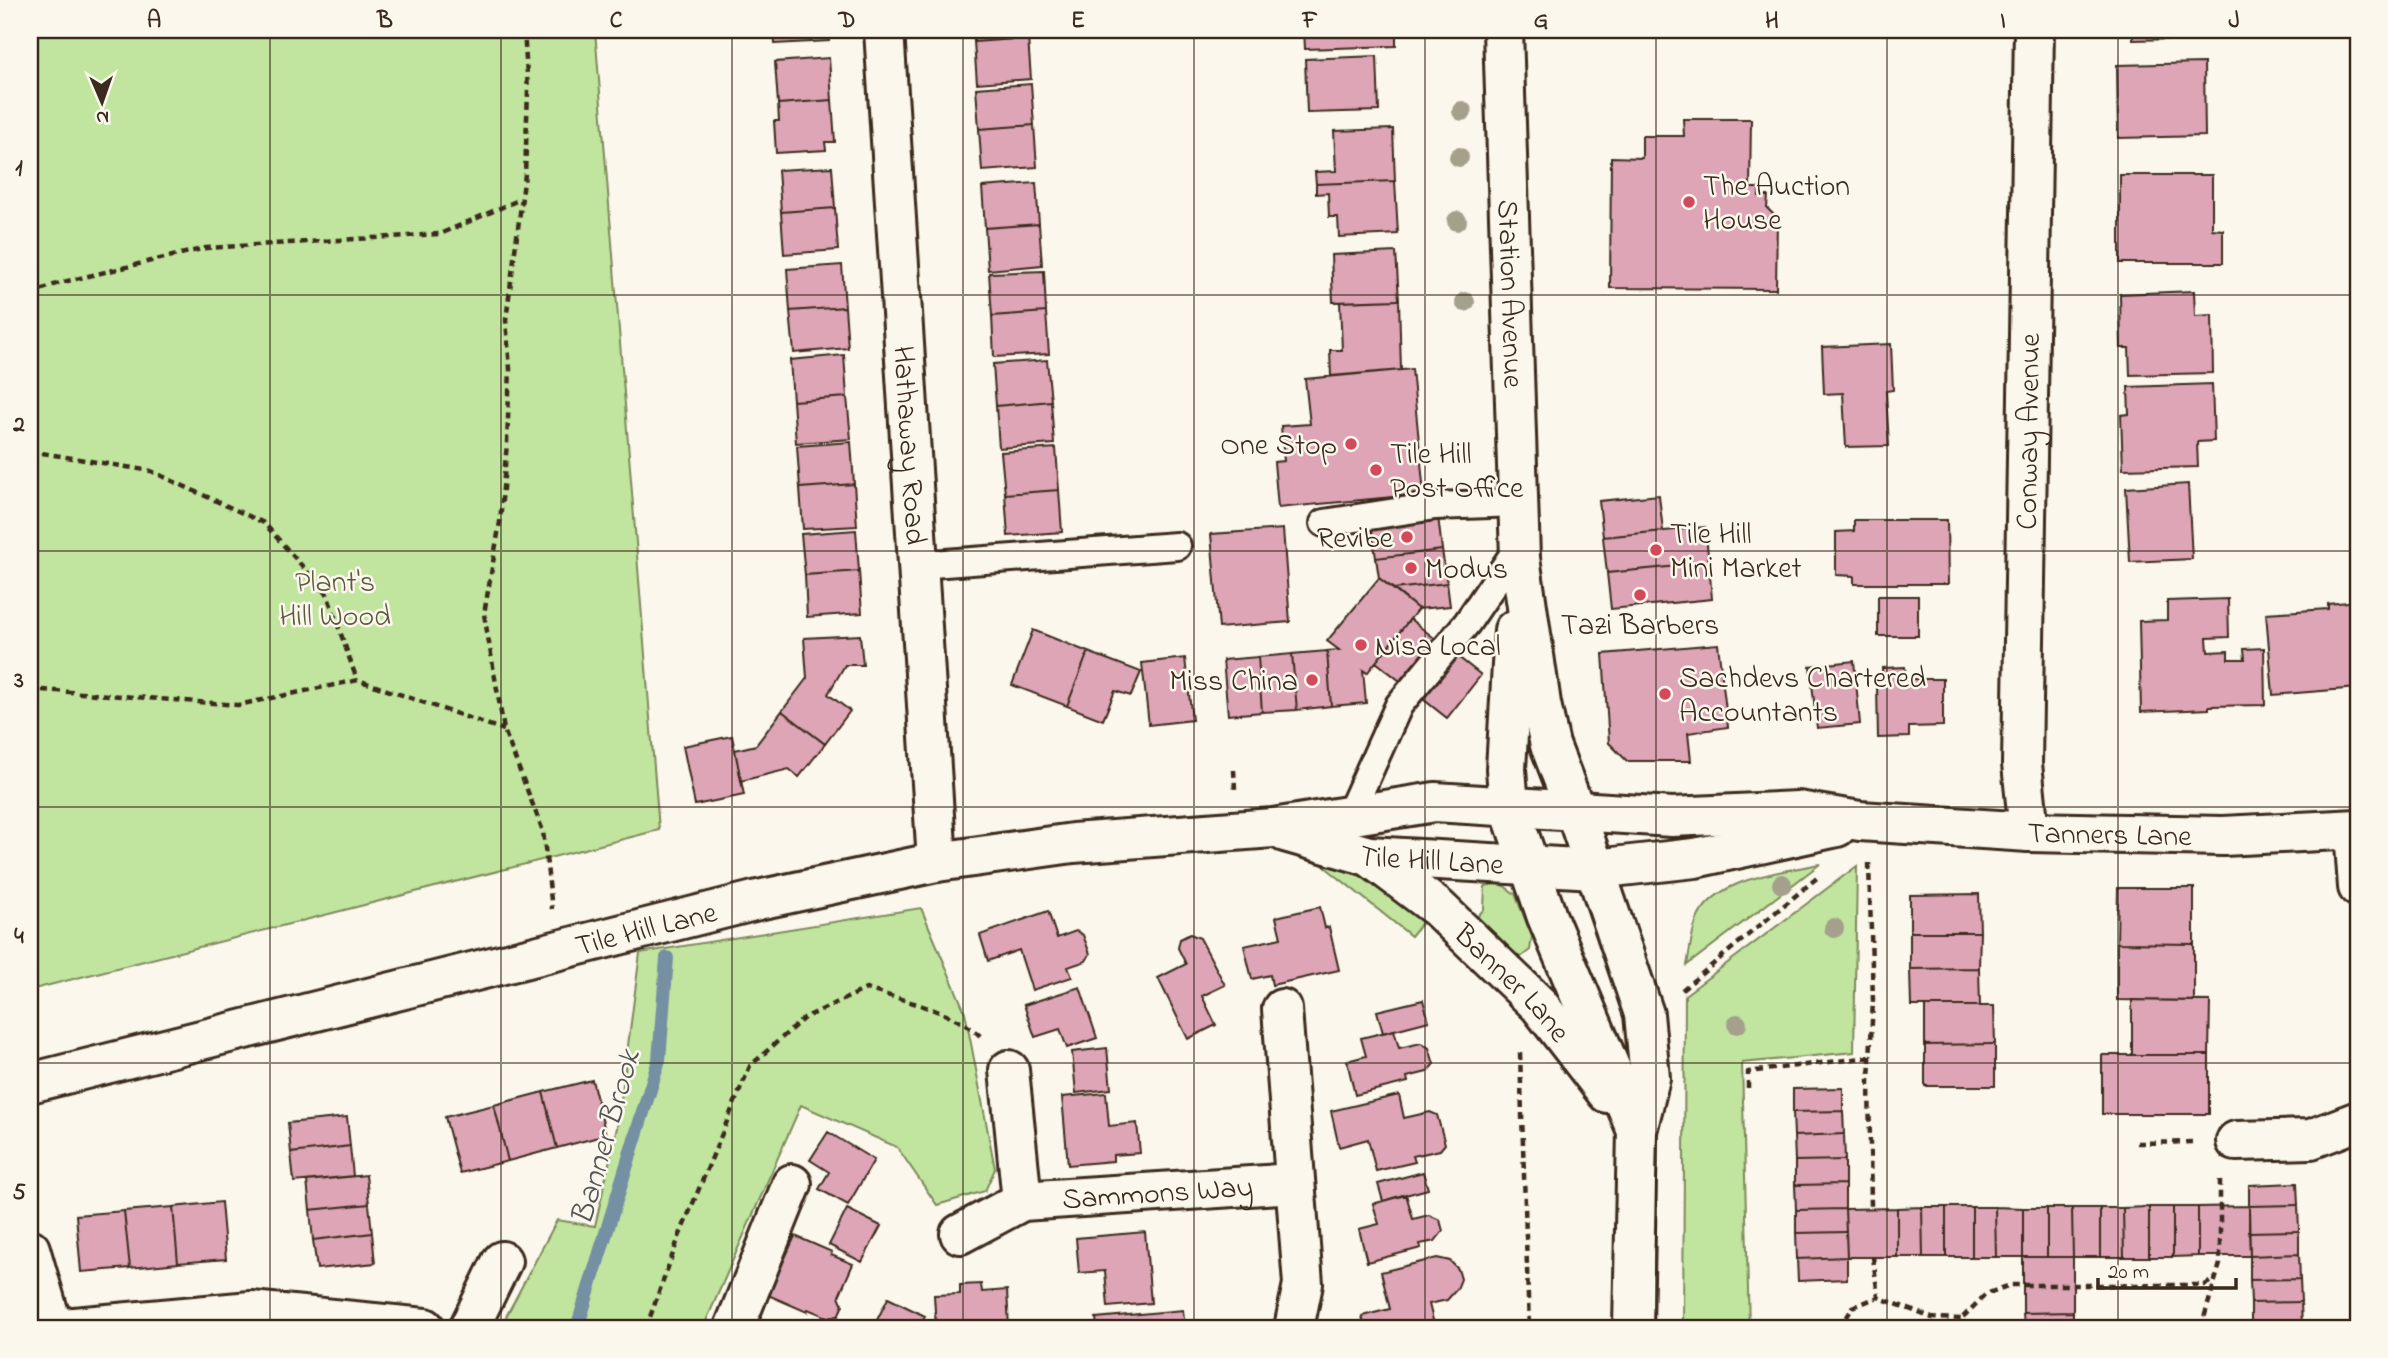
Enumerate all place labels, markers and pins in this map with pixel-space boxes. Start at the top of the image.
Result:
place label: The Auction House [1703,166,1850,244]
marker: The Auction House [1681,194,1697,210]
place label: One Stop [1220,425,1337,469]
place label: Tile Hill Post Office [1390,434,1524,512]
marker: One Stop [1343,436,1359,452]
marker: Tile Hill Post Office [1368,462,1384,478]
place label: Tile Hill Mini Market [1670,514,1802,592]
place label: Revibe [1317,518,1394,562]
marker: Revibe [1399,529,1415,545]
marker: Tile Hill Mini Market [1648,542,1664,558]
place label: Modus [1425,549,1508,593]
marker: Modus [1403,560,1419,576]
marker: Tazi Barbers [1632,587,1648,603]
place label: Tazi Barbers [1561,605,1719,649]
place label: Nisa Local [1375,626,1501,670]
marker: Nisa Local [1353,637,1369,653]
place label: Sachdevs Chartered Accountants [1679,658,1926,736]
place label: Miss China [1169,661,1298,705]
marker: Miss China [1304,672,1320,688]
marker: Sachdevs Chartered Accountants [1657,686,1673,702]

